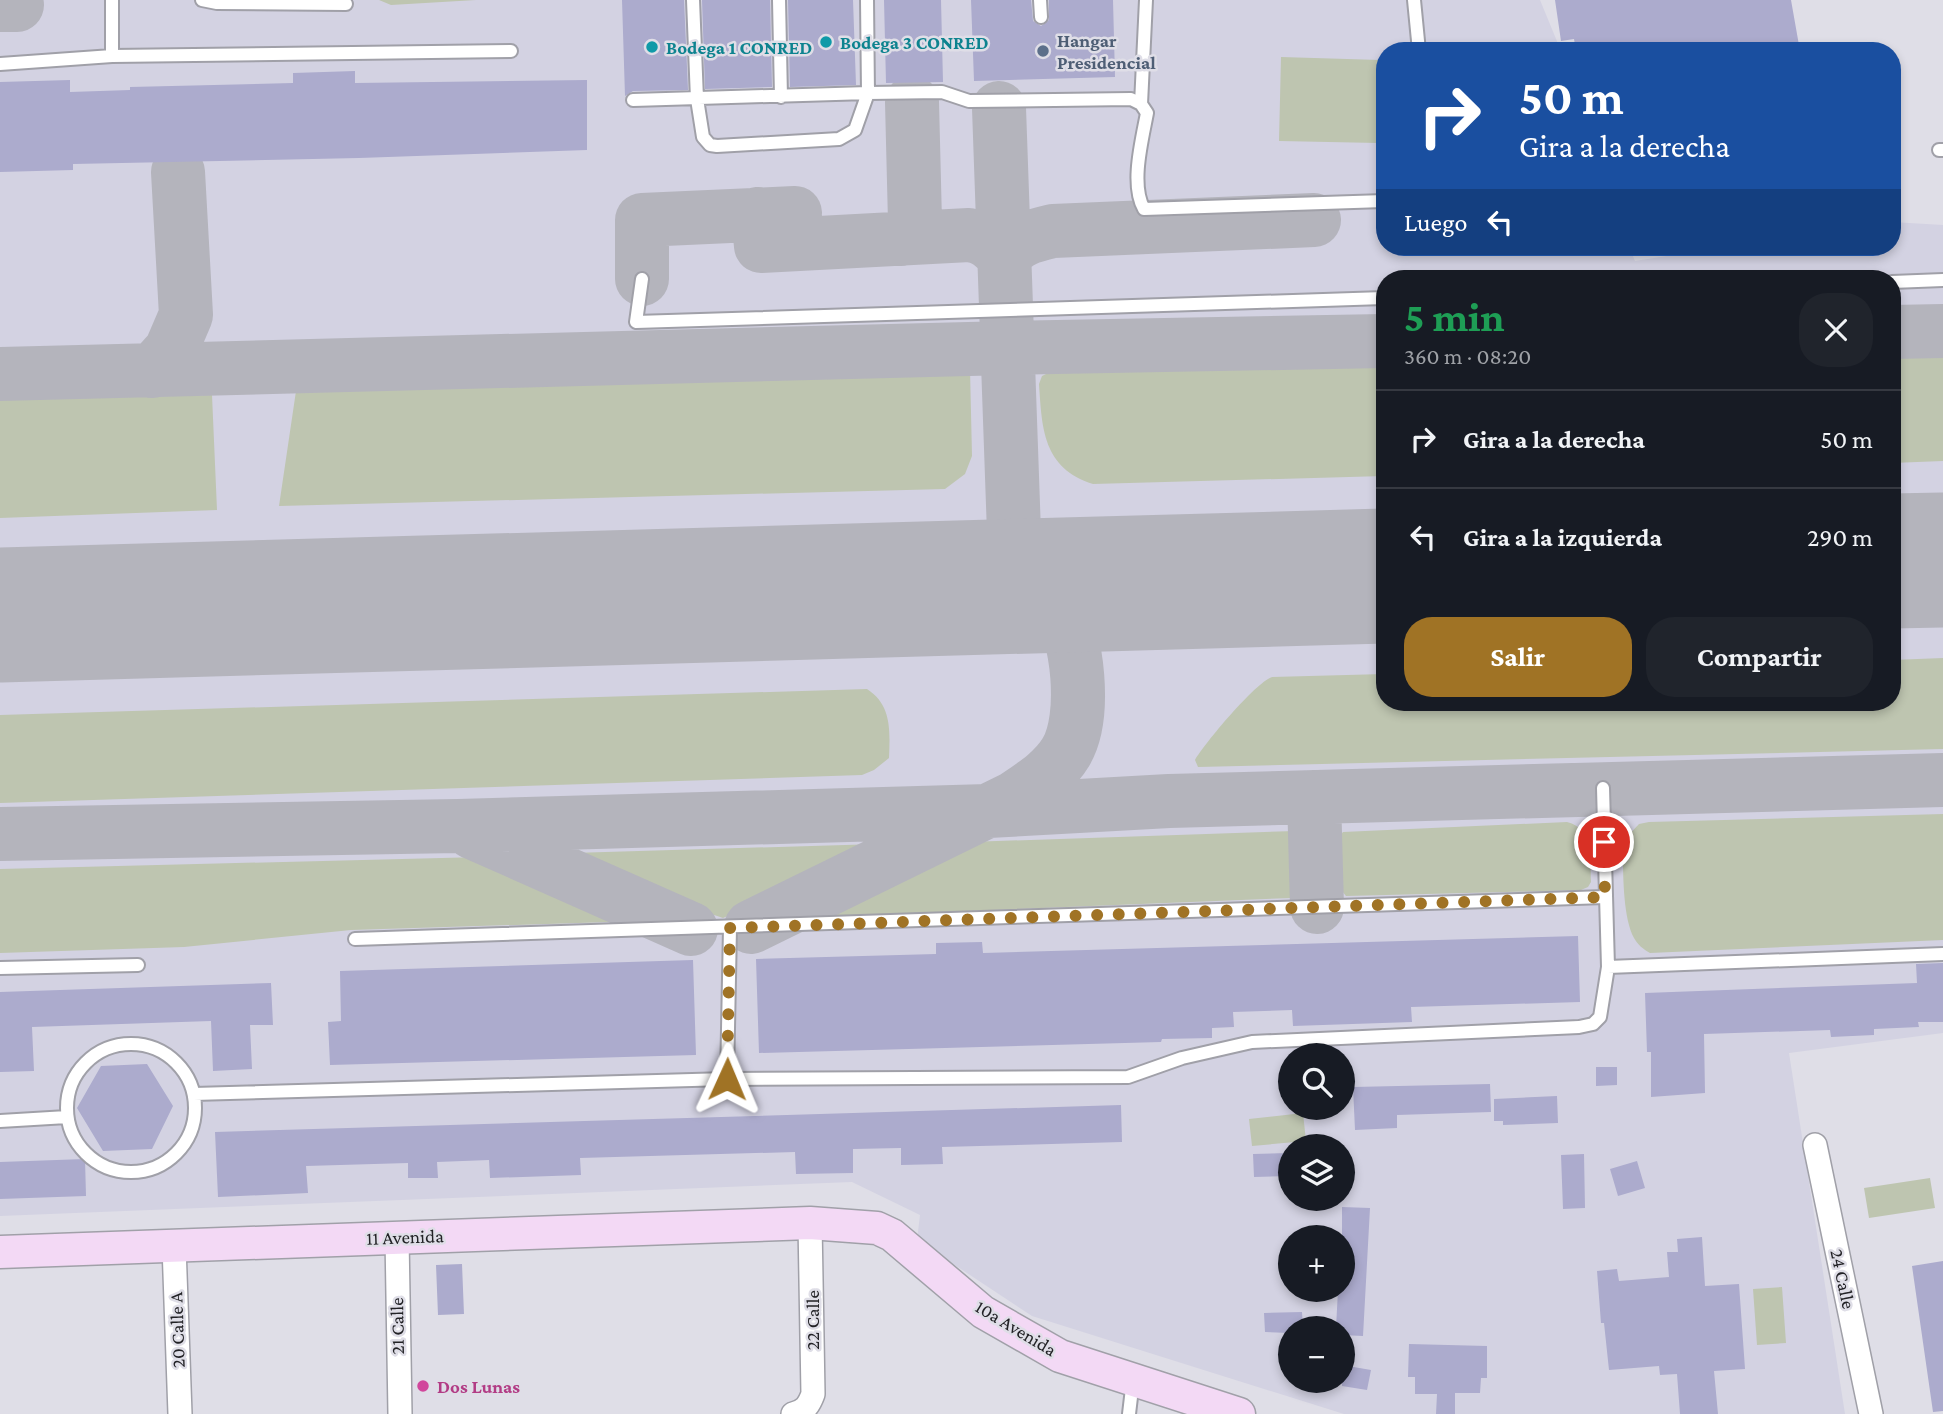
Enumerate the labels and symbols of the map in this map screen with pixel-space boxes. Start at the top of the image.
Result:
place label: Hangar Presidencial [1057,30,1156,73]
place label: Bodega 3 CONRED [840,32,989,53]
marker: Bodega 3 CONRED [818,34,834,50]
place label: Bodega 1 CONRED [666,37,812,58]
marker: Bodega 1 CONRED [644,39,660,55]
marker: Hangar Presidencial [1035,43,1051,59]
pin [1574,812,1634,872]
position arrow [690,1042,764,1116]
street label: 11 Avenida [366,1225,444,1249]
street label: 24 Calle [1826,1247,1860,1311]
street label: 22 Calle [802,1290,823,1350]
street label: 20 Calle A [165,1291,189,1368]
street label: 10a Avenida [972,1296,1060,1360]
street label: 21 Calle [386,1297,408,1355]
place label: Dos Lunas [437,1376,520,1397]
marker: Dos Lunas [415,1378,431,1394]

